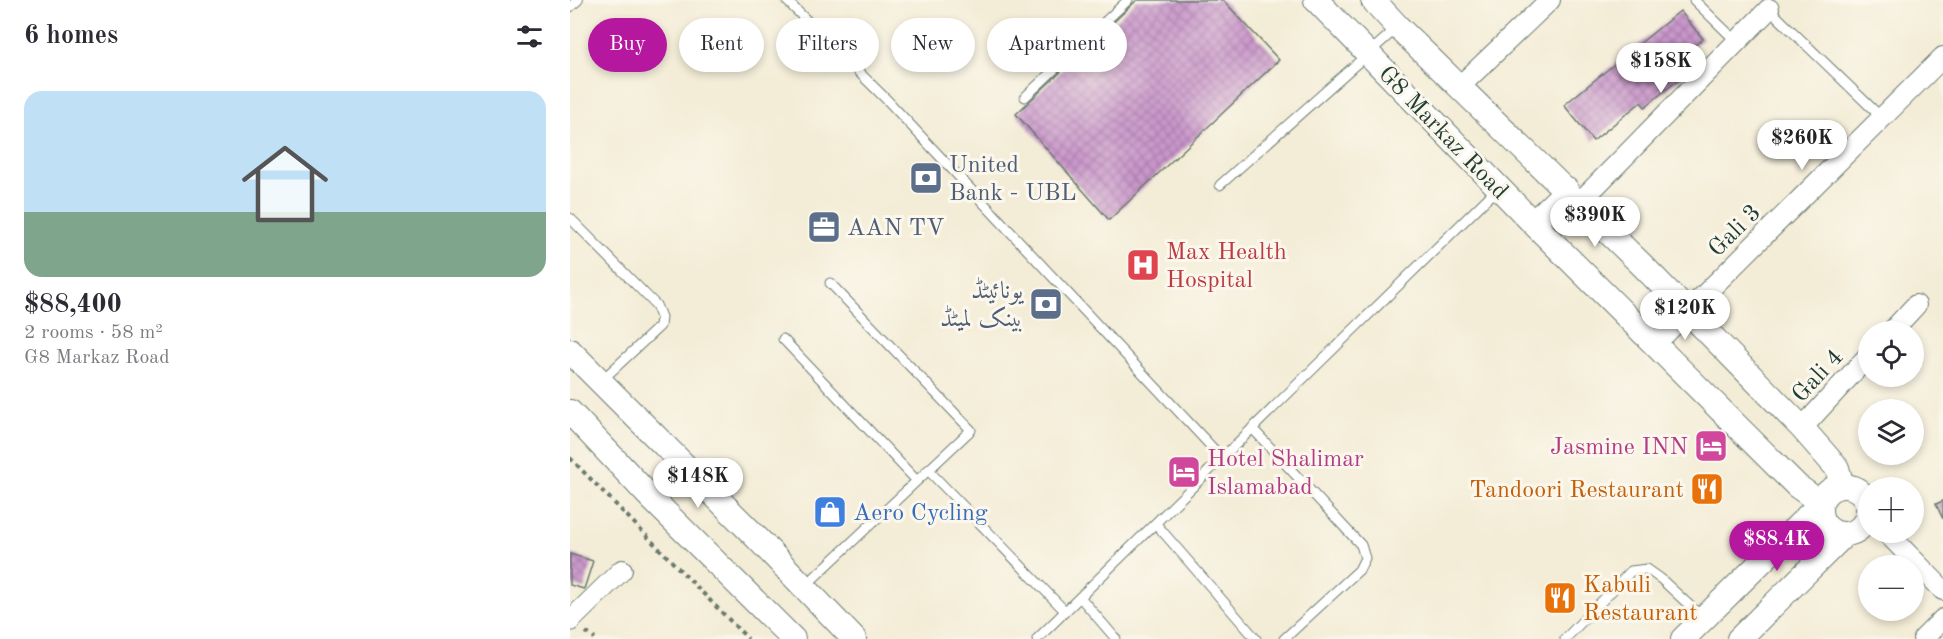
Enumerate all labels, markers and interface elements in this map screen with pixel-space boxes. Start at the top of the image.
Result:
chip: Buy [588,18,667,72]
chip: Rent [679,18,764,72]
chip: Filters [776,18,879,72]
chip: New [891,18,975,72]
chip: Apartment [987,18,1127,72]
icon: filters [513,20,546,53]
text: 6 homes [24,23,118,49]
pin: $158K [1619,43,1703,94]
text: $158K [1630,52,1692,72]
street label: G8 Markaz Road [1373,62,1512,205]
pin: $260K [1760,120,1844,171]
text: $260K [1771,129,1833,149]
icon: home [231,130,339,238]
place label: United Bank - UBL [949,154,1077,206]
bank icon: United Bank - UBL [908,160,944,196]
pin: $390K [1553,197,1637,248]
street label: Gali 3 [1705,201,1766,262]
text: $390K [1564,206,1626,226]
office icon: AAN TV [806,209,842,245]
place label: AAN TV [847,217,945,241]
place label: Max Health Hospital [1166,241,1287,293]
hospital icon: Max Health Hospital [1125,247,1161,283]
place label: یونائیٹڈ بینک لمیٹڈ [940,276,1024,332]
bank icon: یونائیٹڈ بینک لمیٹڈ [1028,286,1064,322]
pin: $120K [1643,290,1727,341]
text: $88,400 [24,292,122,318]
text: $120K [1654,299,1716,319]
map controls [1858,321,1924,621]
button: locate [1858,321,1924,387]
text: 2 rooms · 58 m² [24,323,163,343]
street label: Gali 4 [1788,345,1849,407]
text: G8 Markaz Road [24,348,170,368]
button: layers [1858,399,1924,465]
hotel icon: Jasmine INN [1693,428,1729,464]
place label: Jasmine INN [1550,436,1688,460]
place label: Hotel Shalimar Islamabad [1207,448,1364,500]
hotel icon: Hotel Shalimar Islamabad [1166,454,1202,490]
pin: $148K [656,458,740,509]
text: $148K [667,467,729,487]
restaurant icon: Tandoori Restaurant [1689,471,1725,507]
button: + [1858,477,1924,543]
place label: Tandoori Restaurant [1469,479,1684,503]
shop icon: Aero Cycling [812,494,848,530]
place label: Aero Cycling [853,502,988,526]
pin: $88.4K [1728,521,1826,572]
text: $88.4K [1743,530,1811,550]
button: − [1858,555,1924,621]
place label: Kabuli Restaurant [1583,574,1698,626]
restaurant icon: Kabuli Restaurant [1542,580,1578,616]

